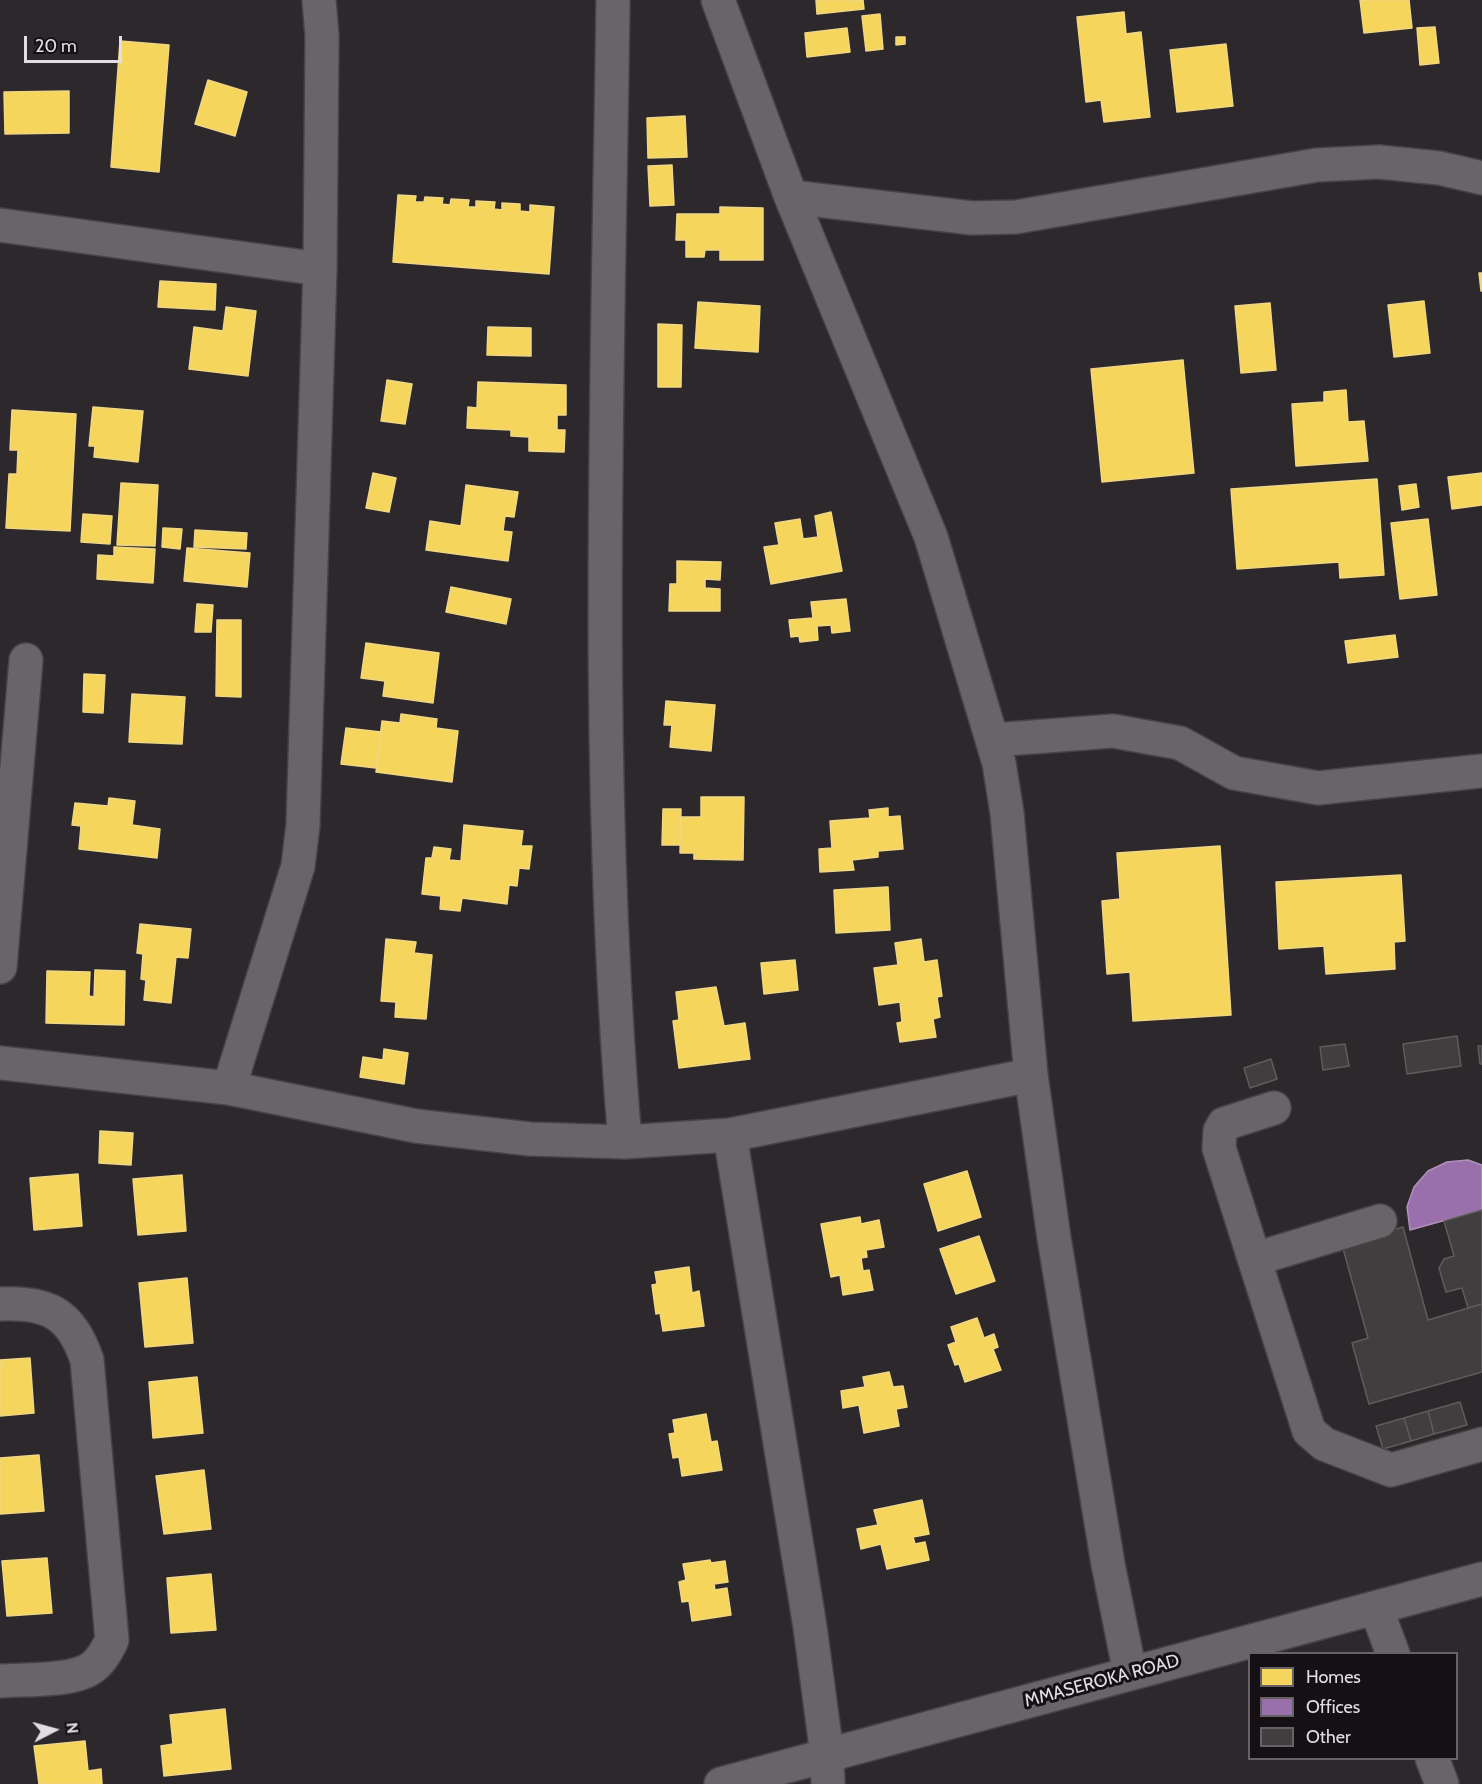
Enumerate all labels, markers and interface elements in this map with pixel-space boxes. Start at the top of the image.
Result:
scale bar [27,24,124,62]
text: 20 m [35,35,77,57]
street label: MMASEROKA ROAD [1022,1650,1182,1712]
legend [1248,1652,1458,1760]
text: Homes [1306,1666,1361,1688]
text: Offices [1306,1696,1360,1718]
north arrow [24,1700,84,1760]
text: N [62,1721,82,1735]
text: Other [1306,1726,1351,1748]

